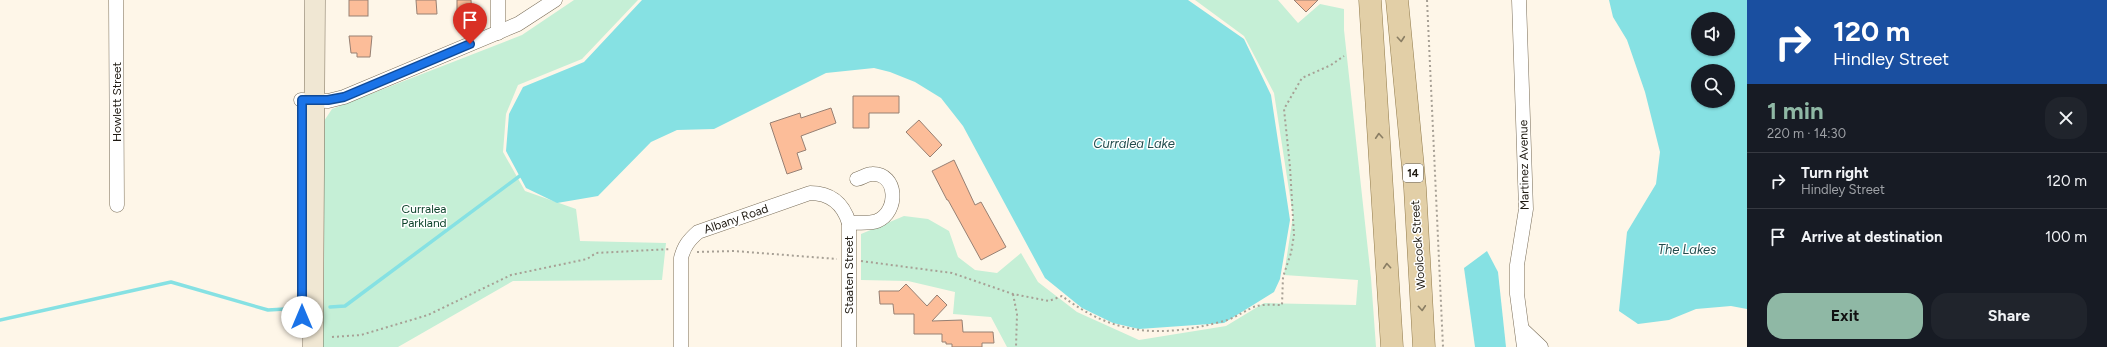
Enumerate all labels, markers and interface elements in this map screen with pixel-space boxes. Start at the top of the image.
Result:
pin [453,3,487,44]
icon: arrive [459,9,481,31]
map controls [1691,12,1735,108]
button: sound [1691,12,1735,56]
text: 120 m [1833,14,1910,48]
icon: right [1767,16,1819,68]
one-way arrow [1396,36,1405,42]
text: Hindley Street [1833,48,1949,70]
street label: Howlett Street [110,62,124,142]
button: search [1691,64,1735,108]
text: 1 min [1767,96,1824,125]
button: close [2045,97,2087,139]
street label: Martinez Avenue [1516,119,1532,210]
text: 220 m · 14:30 [1767,126,1846,141]
one-way arrow [1374,133,1383,139]
water label: Curralea Lake [1093,136,1175,151]
road number: 14 [1403,164,1423,182]
text: Turn right [1801,164,1869,182]
icon: right [1767,170,1789,192]
text: 120 m [2046,172,2087,190]
text: Hindley Street [1801,182,1885,197]
street label: Woolcock Street [1408,199,1428,290]
street label: Albany Road [702,201,770,237]
park label: Curralea Parkland [401,202,447,230]
icon: arrive [1767,226,1789,248]
text: Arrive at destination [1801,228,1942,246]
text: 100 m [2045,228,2087,246]
street label: Staaten Street [842,235,856,314]
water label: The Lakes [1658,242,1716,257]
one-way arrow [1383,263,1392,269]
button: Exit [1767,293,1923,339]
button: Share [1931,293,2087,339]
position arrow [281,296,323,338]
one-way arrow [1418,305,1427,311]

